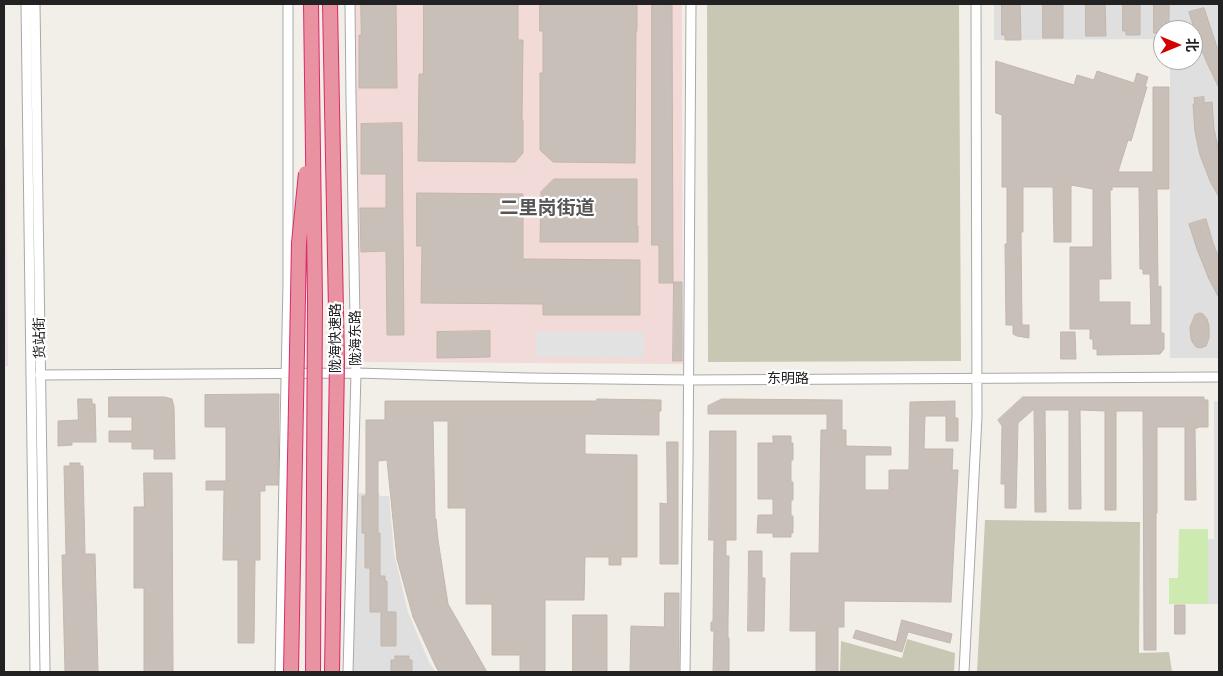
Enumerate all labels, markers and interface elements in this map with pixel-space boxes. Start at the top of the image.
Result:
north arrow [1153,20,1203,70]
text: 北 [1183,38,1201,52]
district label: 二里岗街道 [500,197,594,219]
street label: 陇海快速路 [328,303,344,373]
street label: 陇海东路 [347,310,365,366]
street label: 货站街 [31,317,49,359]
street label: 东明路 [767,371,809,387]

